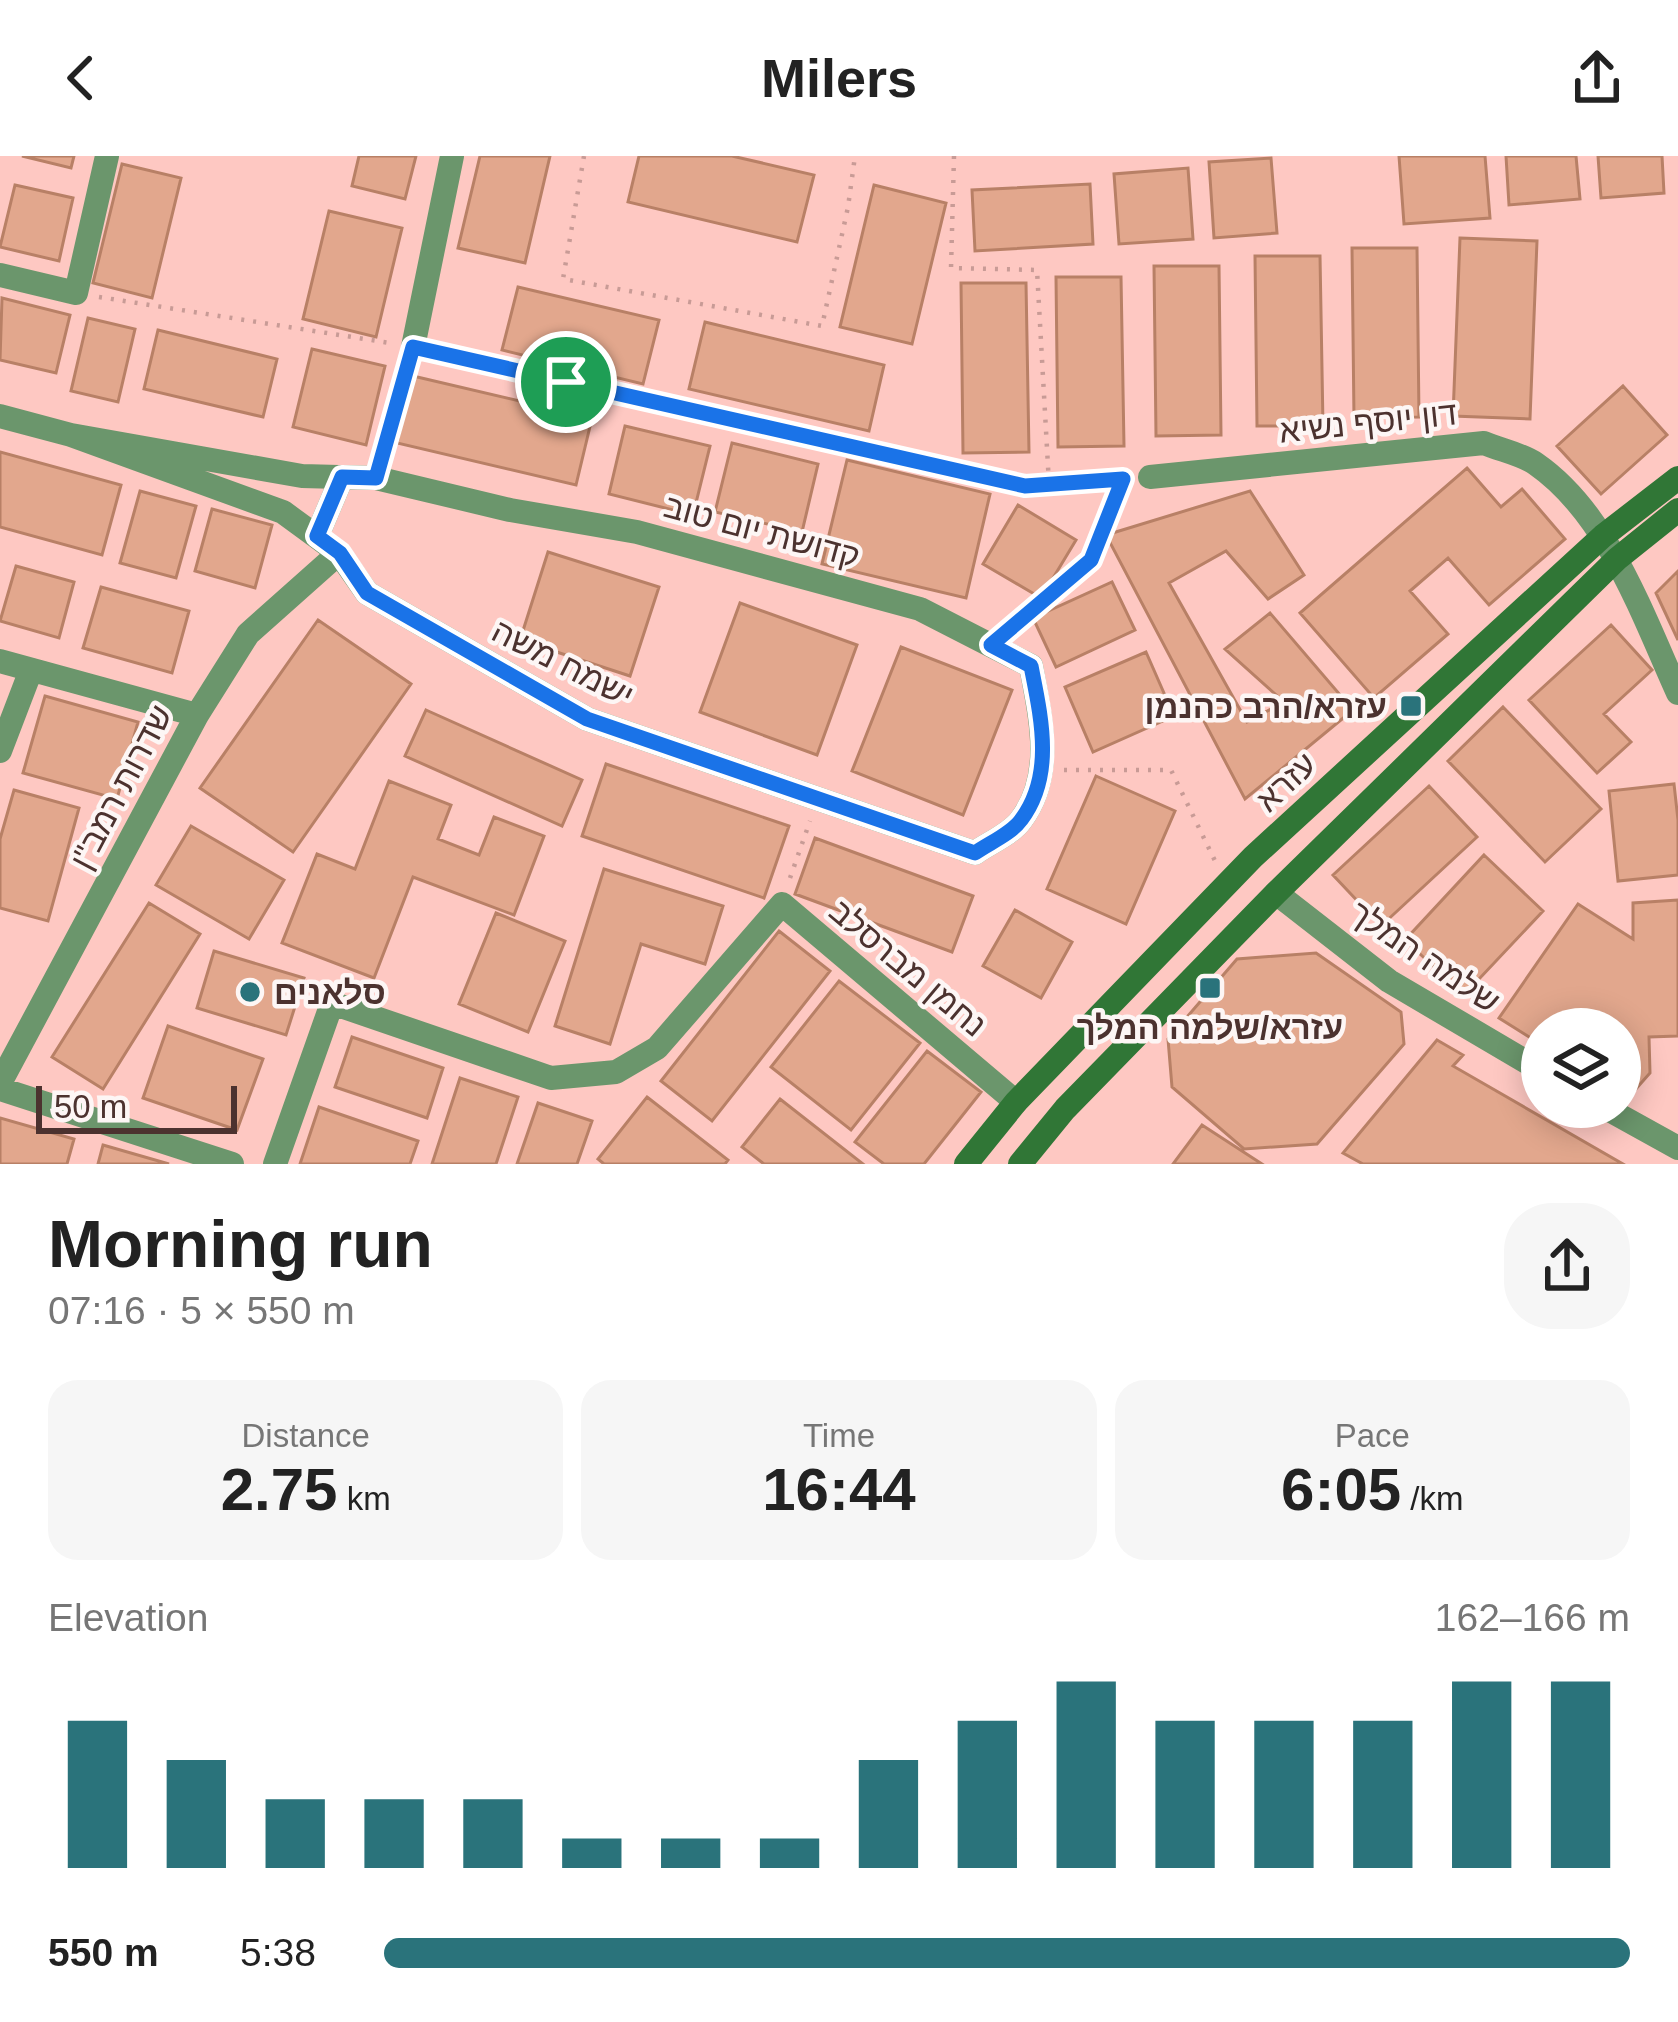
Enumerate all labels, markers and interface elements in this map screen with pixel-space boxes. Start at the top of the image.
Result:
icon: back [48,45,114,111]
icon: share [1564,45,1630,111]
text: Milers [761,48,917,108]
pin [515,331,617,433]
icon: arrive [533,349,599,415]
street label: דון יוסף נשיא [1277,394,1459,450]
street label: קדושת יום טוב [660,487,864,575]
street label: ישמח משה [486,612,640,714]
place label: עזרא/הרב כהנמן [1145,688,1387,725]
marker: עזרא/הרב כהנמן [1398,693,1424,719]
street label: שדרות רמב"ן [62,699,180,875]
street label: עזרא [1248,745,1324,819]
street label: נחמן מברסלב [822,892,994,1044]
street label: שלמה המלך [1344,894,1506,1020]
place label: סלאנים [274,974,386,1011]
marker: עזרא/שלמה המלך [1197,975,1223,1001]
marker: סלאנים [237,979,263,1005]
map controls [1521,1008,1641,1128]
button: layers [1521,1008,1641,1128]
place label: עזרא/שלמה המלך [1077,1009,1343,1046]
scale bar [36,1080,237,1133]
text: 50 m [54,1088,127,1125]
button: share [1504,1203,1630,1329]
text: Morning run [48,1207,433,1281]
text: 07:16 · 5 × 550 m [48,1289,355,1332]
text: Distance [241,1417,370,1454]
text: Time [803,1417,875,1454]
text: Pace [1335,1417,1410,1454]
text: 2.75 [221,1456,337,1523]
text: 16:44 [762,1456,916,1523]
text: 6:05 [1281,1456,1401,1523]
text: km [337,1480,391,1517]
text: /km [1401,1480,1464,1517]
text: Elevation [48,1596,208,1639]
text: 162–166 m [1435,1596,1630,1639]
text: 550 m [48,1931,159,1974]
text: 5:38 [240,1931,316,1974]

